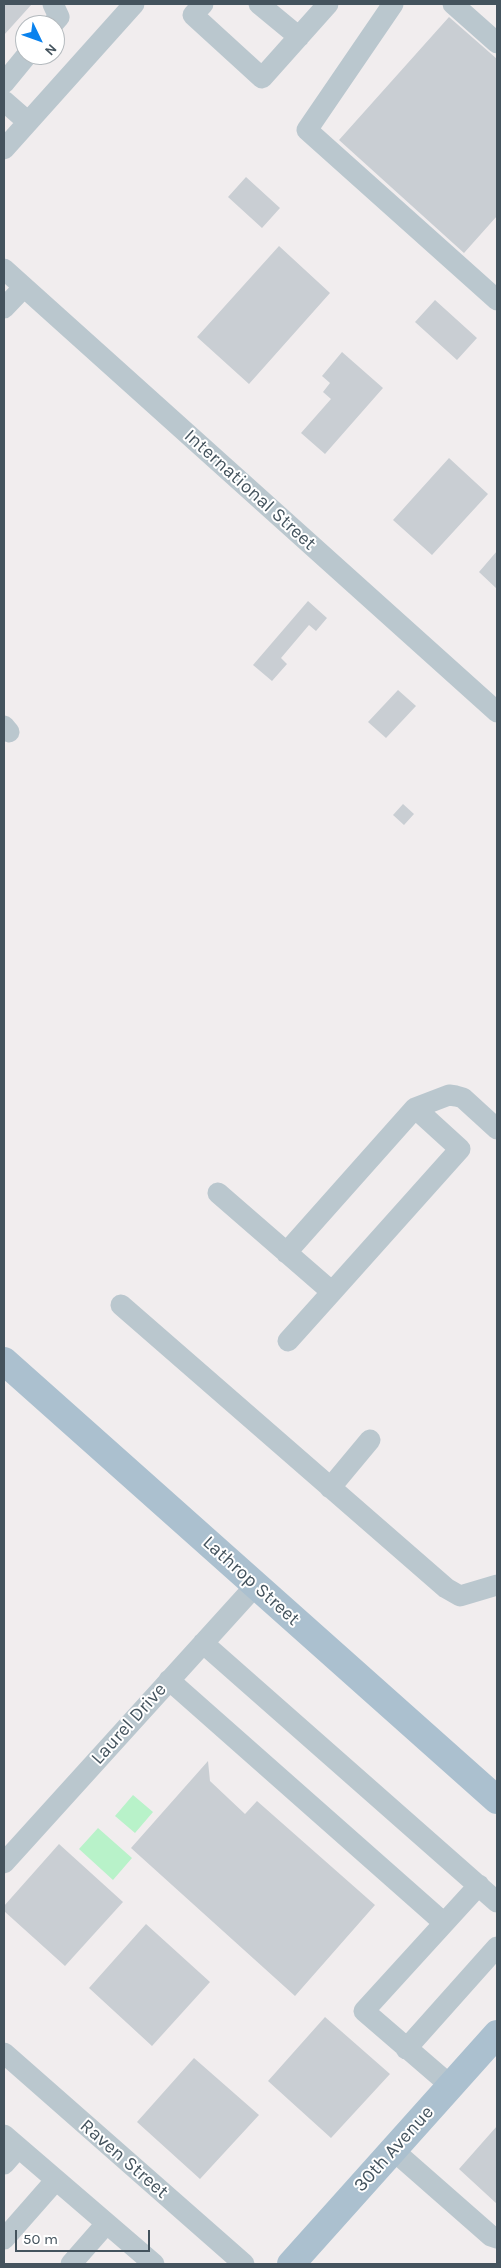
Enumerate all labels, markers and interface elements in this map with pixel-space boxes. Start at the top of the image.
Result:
north arrow [15,15,65,65]
text: N [41,40,60,59]
street label: International Street [179,425,321,555]
street label: Lathrop Street [198,1531,304,1631]
street label: Laurel Drive [87,1679,171,1769]
street label: 30th Avenue [349,2101,439,2197]
street label: Raven Street [75,2114,173,2204]
scale bar [18,2220,152,2252]
text: 50 m [23,2230,58,2248]

